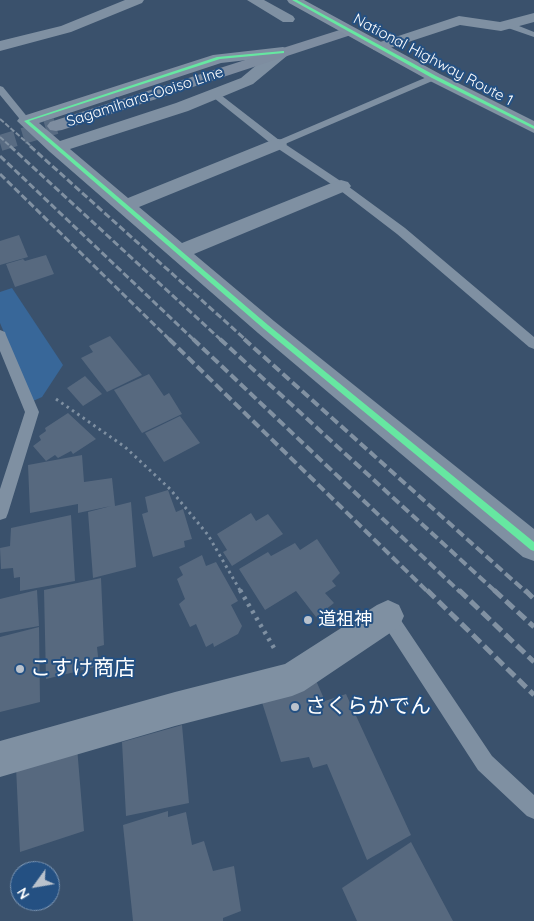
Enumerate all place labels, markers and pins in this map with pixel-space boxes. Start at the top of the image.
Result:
place label: 道祖神 [318,609,372,631]
marker: 道祖神 [302,614,314,626]
place label: こすけ商店 [30,656,135,682]
marker: こすけ商店 [14,663,26,675]
place label: さくらかでん [305,694,431,720]
marker: さくらかでん [289,701,301,713]

